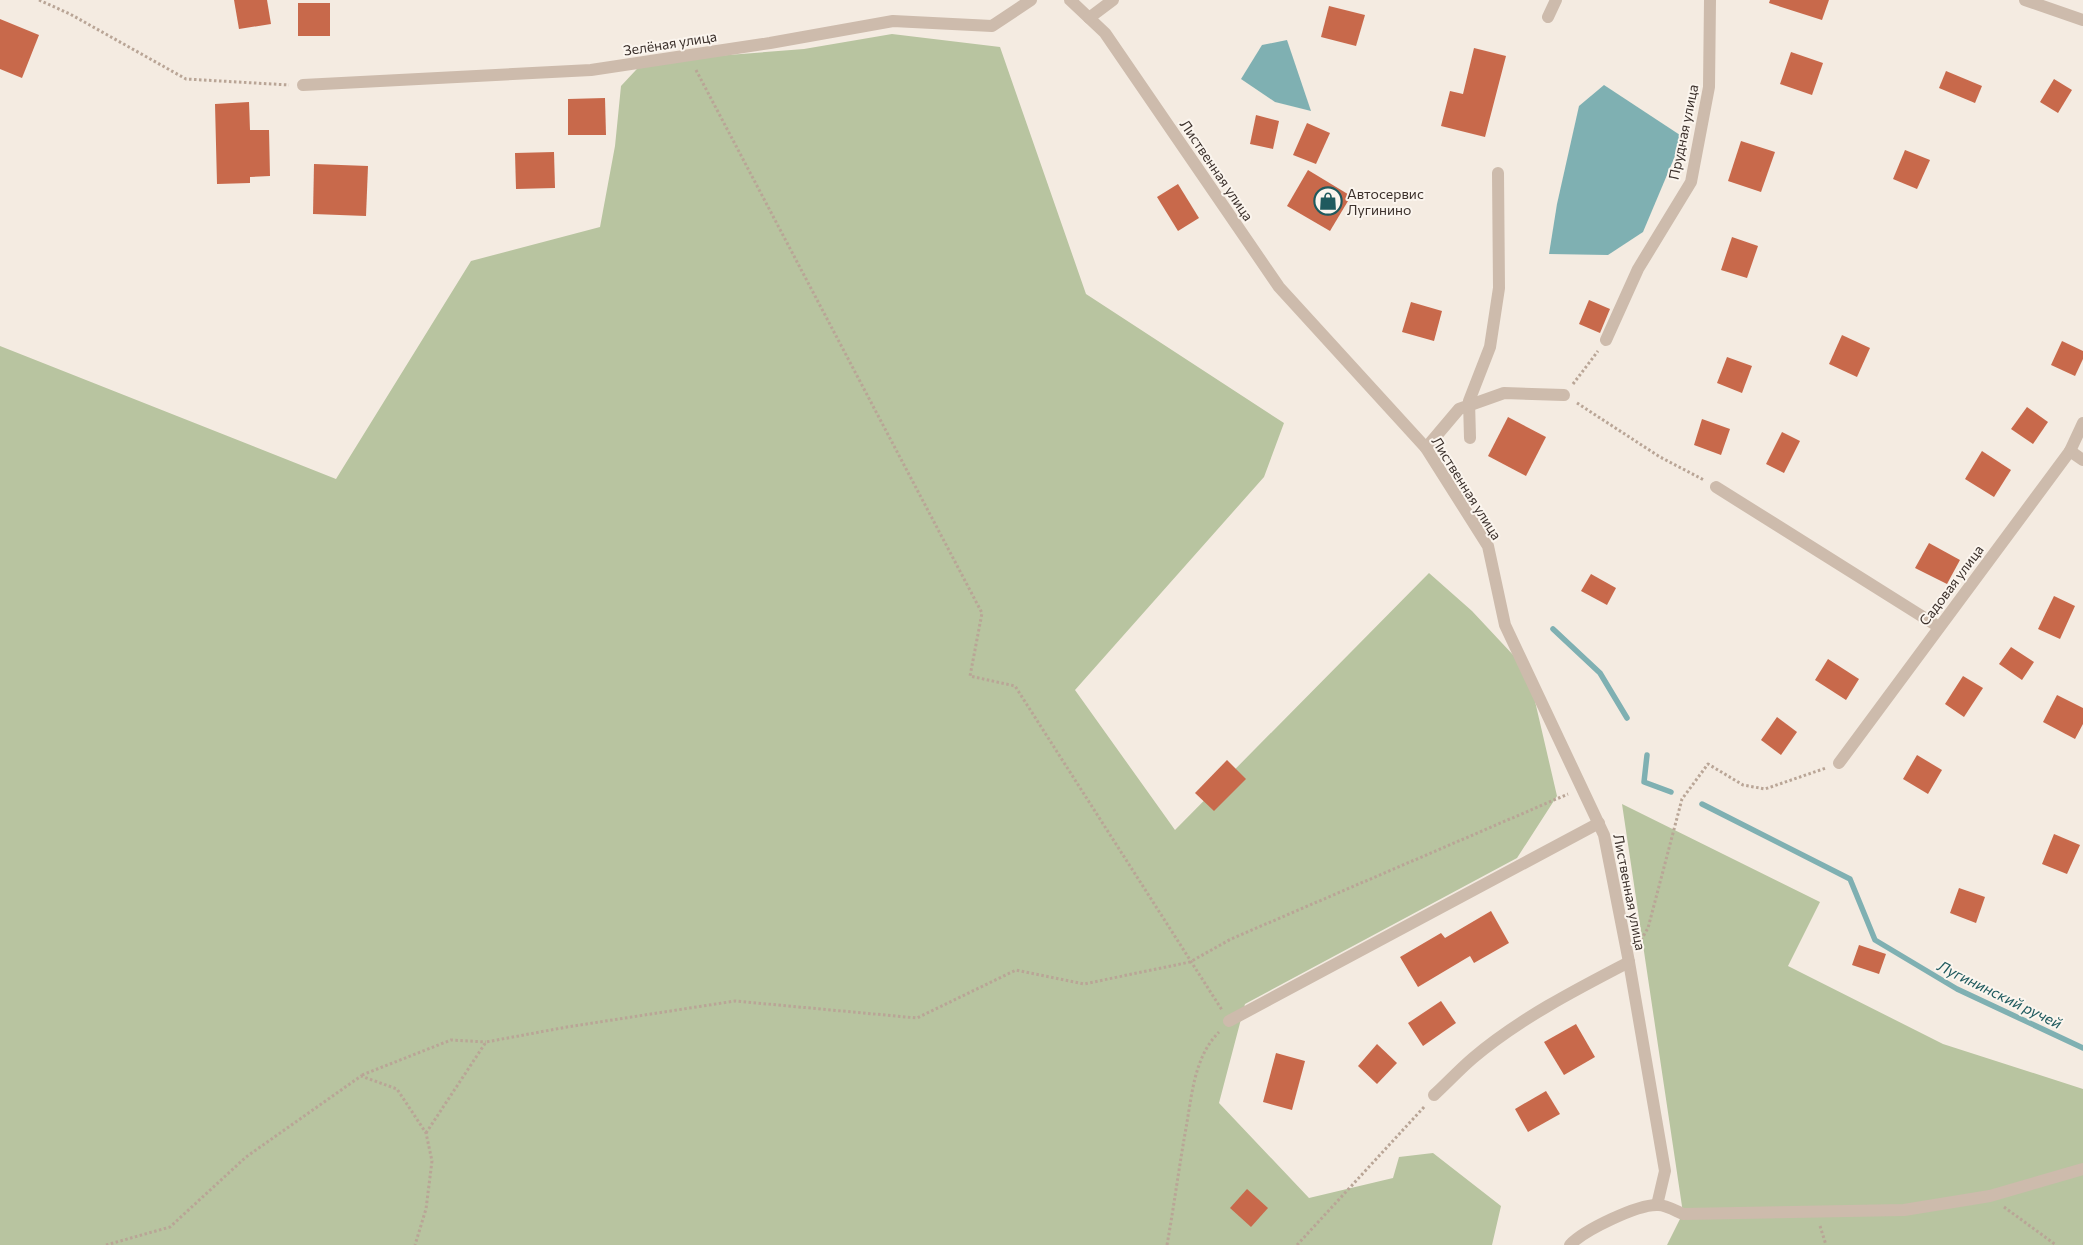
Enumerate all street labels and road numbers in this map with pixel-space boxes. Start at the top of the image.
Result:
street label: Зелёная улица [622,27,718,59]
street label: Прудная улица [1665,83,1701,181]
street label: Лиственная улица [1177,116,1257,224]
street label: Лиственная улица [1428,433,1506,543]
street label: Садовая улица [1915,541,1987,629]
street label: Лиственная улица [1610,832,1650,952]

